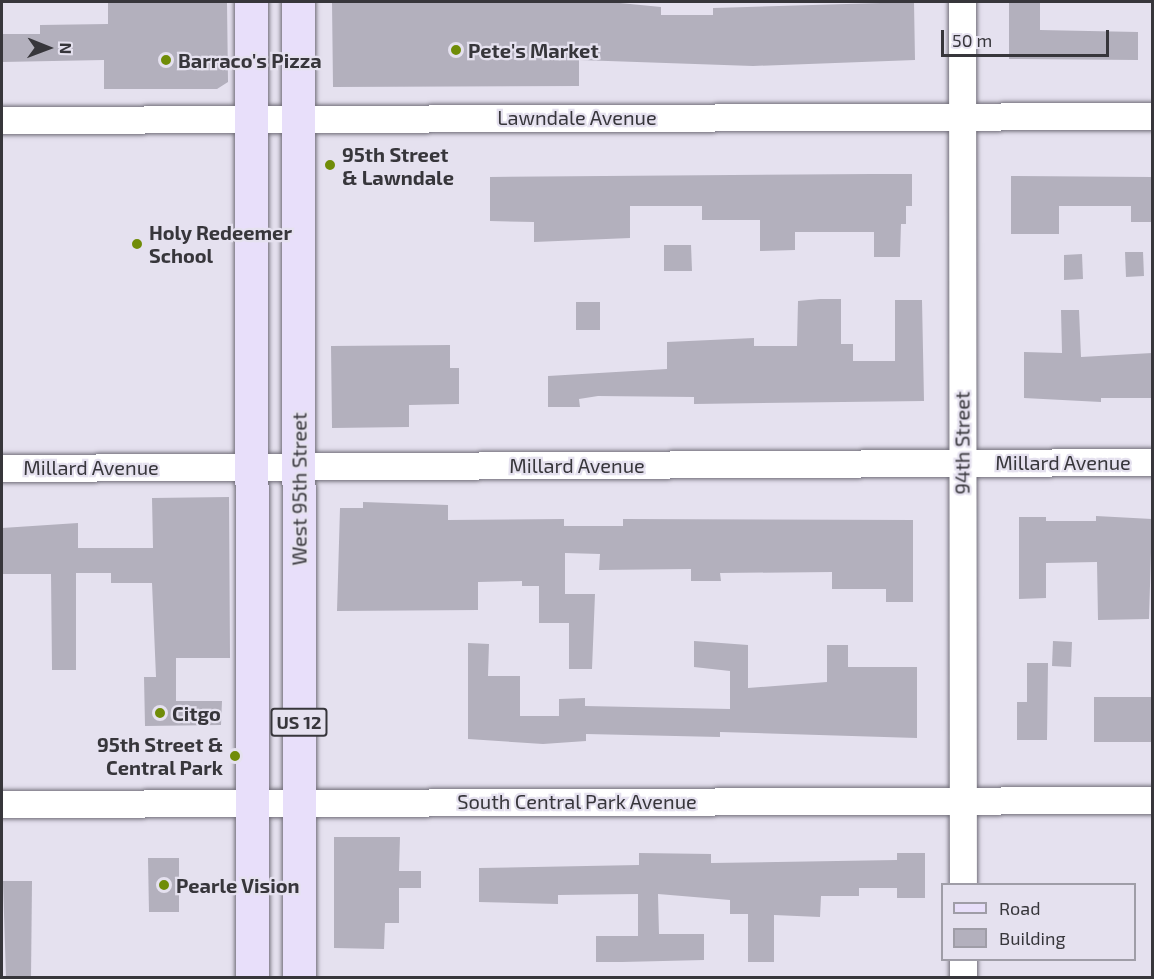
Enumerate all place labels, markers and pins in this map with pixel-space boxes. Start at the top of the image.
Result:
place label: Pete's Market [468,38,599,62]
marker: Pete's Market [449,43,463,57]
place label: Barraco's Pizza [178,48,322,72]
marker: Barraco's Pizza [159,53,173,67]
place label: 95th Street & Lawndale [342,142,454,189]
marker: 95th Street & Lawndale [323,158,337,172]
place label: Holy Redeemer School [149,220,292,267]
marker: Holy Redeemer School [130,237,144,251]
place label: Citgo [172,701,221,725]
marker: Citgo [153,706,167,720]
place label: 95th Street & Central Park [97,732,223,779]
marker: 95th Street & Central Park [228,749,242,763]
place label: Pearle Vision [176,873,300,897]
marker: Pearle Vision [157,878,171,892]

